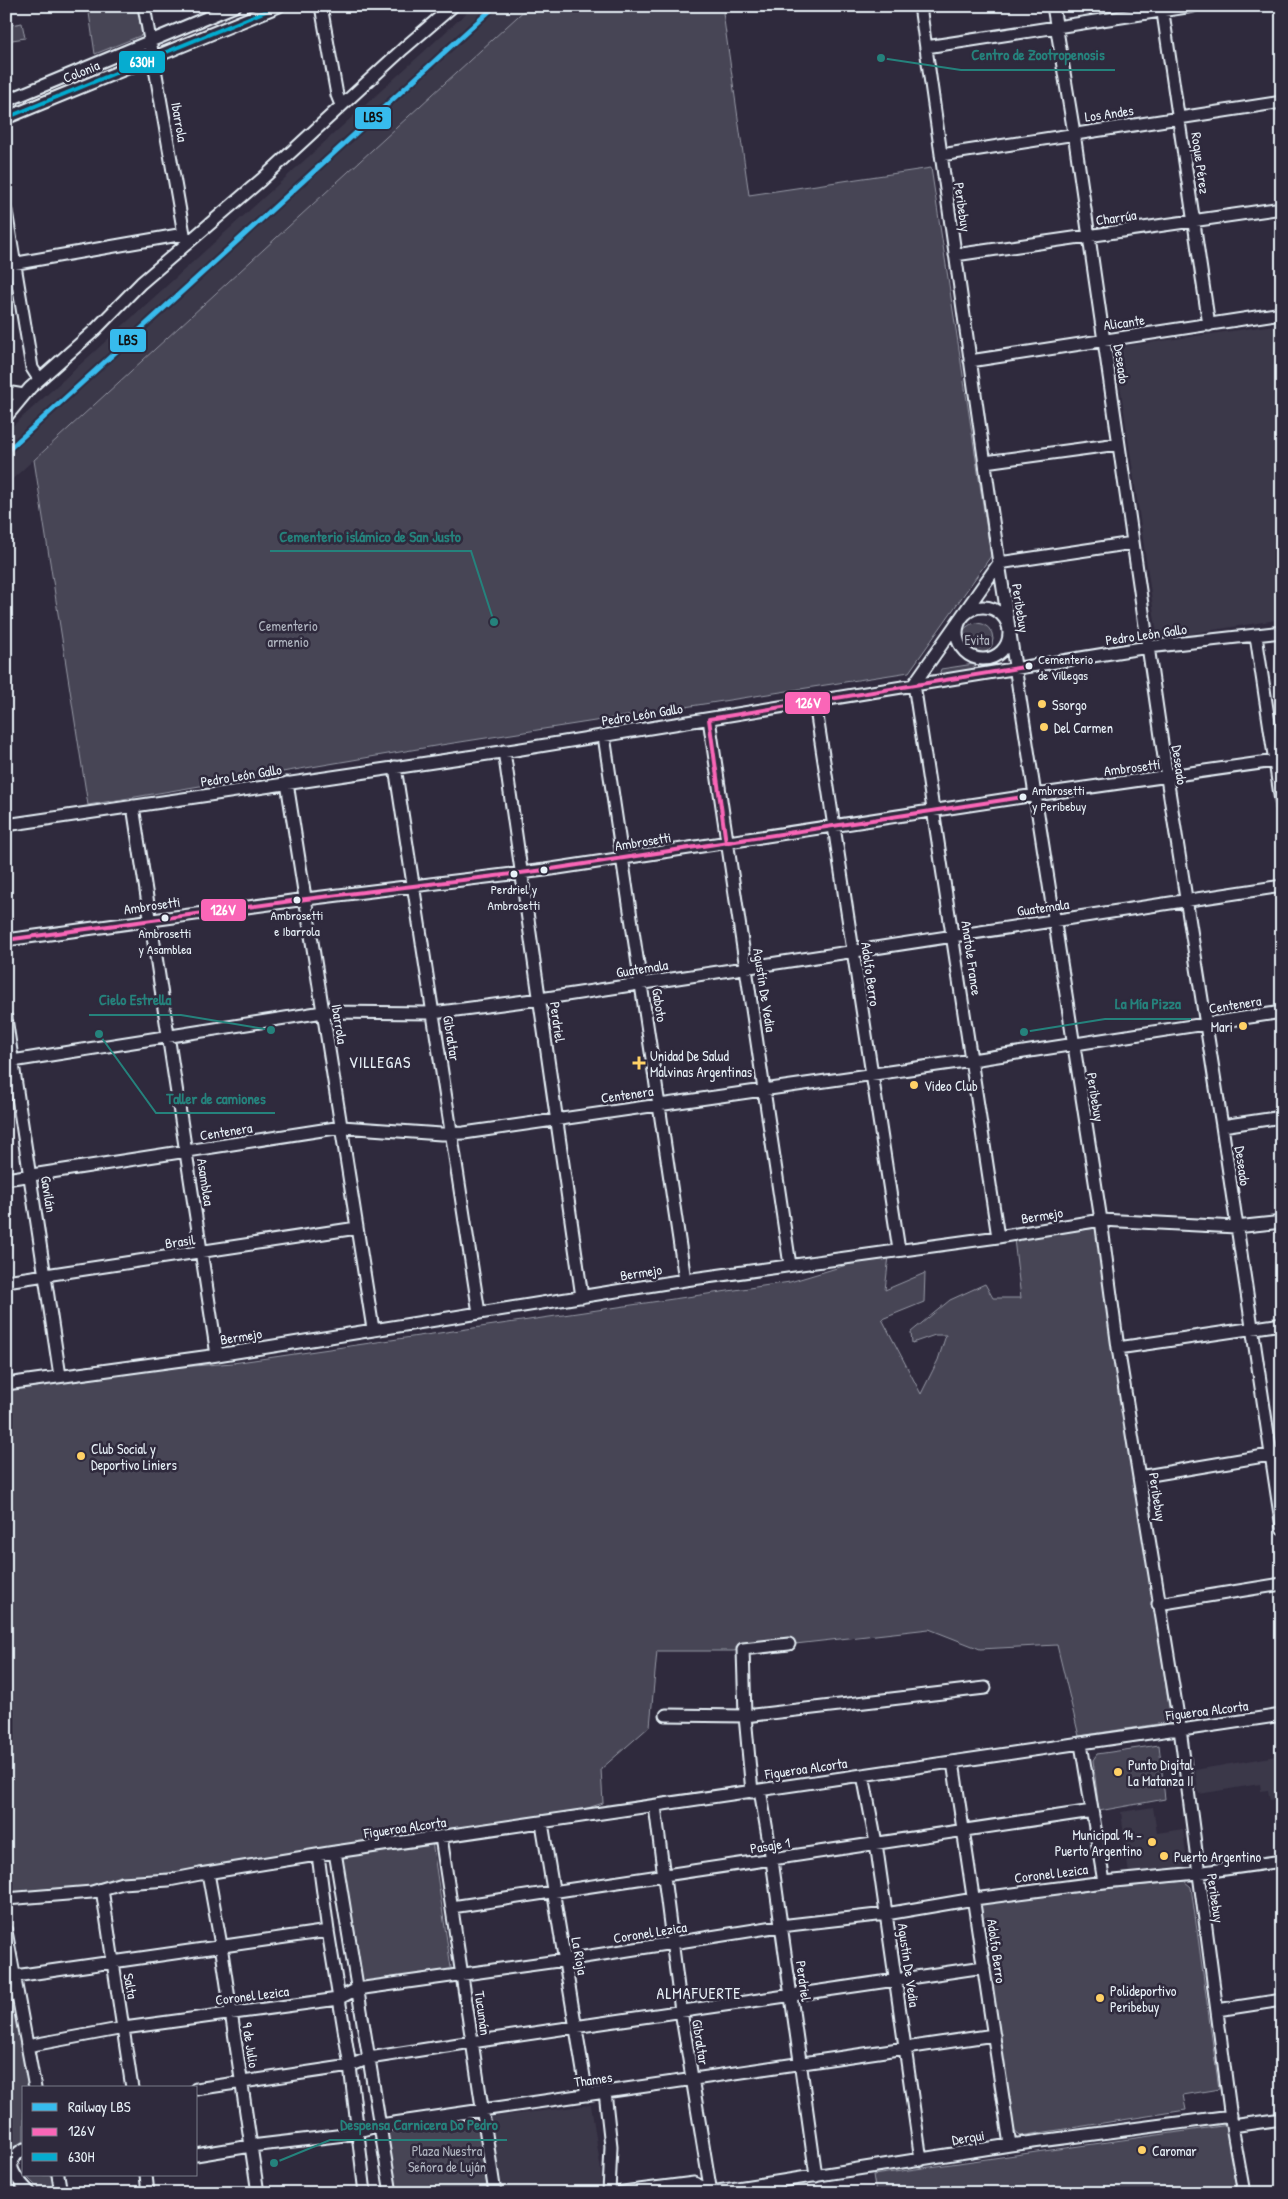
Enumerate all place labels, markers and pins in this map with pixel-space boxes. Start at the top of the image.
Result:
callout: Centro de Zootropenosis [961,40,1115,70]
callout: Cementerio islámico de San Justo [270,521,471,551]
place label: Cementerio de Villegas [1038,650,1093,684]
marker: Cementerio de Villegas [1024,661,1034,671]
place label: Ssorgo [1052,695,1087,715]
marker: Ssorgo [1036,698,1048,710]
place label: Del Carmen [1054,718,1113,737]
marker: Del Carmen [1038,721,1050,733]
place label: Ambrosetti y Peribebuy [1032,781,1087,815]
marker: Ambrosetti y Peribebuy [1018,792,1028,802]
unlabelled marker [539,865,549,875]
marker: Perdriel y Ambrosetti [509,869,519,879]
place label: Perdriel y Ambrosetti [488,880,540,914]
marker: Ambrosetti e Ibarrola [292,895,302,905]
place label: Ambrosetti e Ibarrola [271,906,323,940]
marker: Ambrosetti y Asamblea [160,913,170,923]
place label: Ambrosetti y Asamblea [139,924,191,958]
callout: Cielo Estrella [89,985,181,1015]
callout: La Mía Pizza [1105,989,1191,1019]
place label: Mari [1211,1017,1233,1036]
marker: Mari [1237,1020,1249,1032]
place label: Unidad De Salud Malvinas Argentinas [650,1046,752,1082]
marker: Unidad De Salud Malvinas Argentinas [632,1056,646,1070]
place label: Video Club [924,1076,978,1095]
marker: Video Club [908,1079,920,1091]
callout: Taller de camiones [156,1083,275,1113]
place label: Club Social y Deportivo Liniers [91,1439,177,1475]
marker: Club Social y Deportivo Liniers [75,1450,87,1462]
place label: Punto Digital La Matanza II [1128,1755,1194,1790]
marker: Punto Digital La Matanza II [1112,1766,1124,1778]
place label: Municipal 14 - Puerto Argentino [1055,1825,1142,1861]
marker: Municipal 14 - Puerto Argentino [1146,1836,1158,1848]
place label: Puerto Argentino [1174,1847,1262,1867]
marker: Puerto Argentino [1158,1850,1170,1862]
place label: Polideportivo Peribebuy [1110,1981,1177,2017]
marker: Polideportivo Peribebuy [1094,1992,1106,2004]
callout: Despensa Carnicera Do Pedro [330,2110,507,2140]
place label: Caromar [1152,2141,1197,2160]
marker: Caromar [1136,2144,1148,2156]

